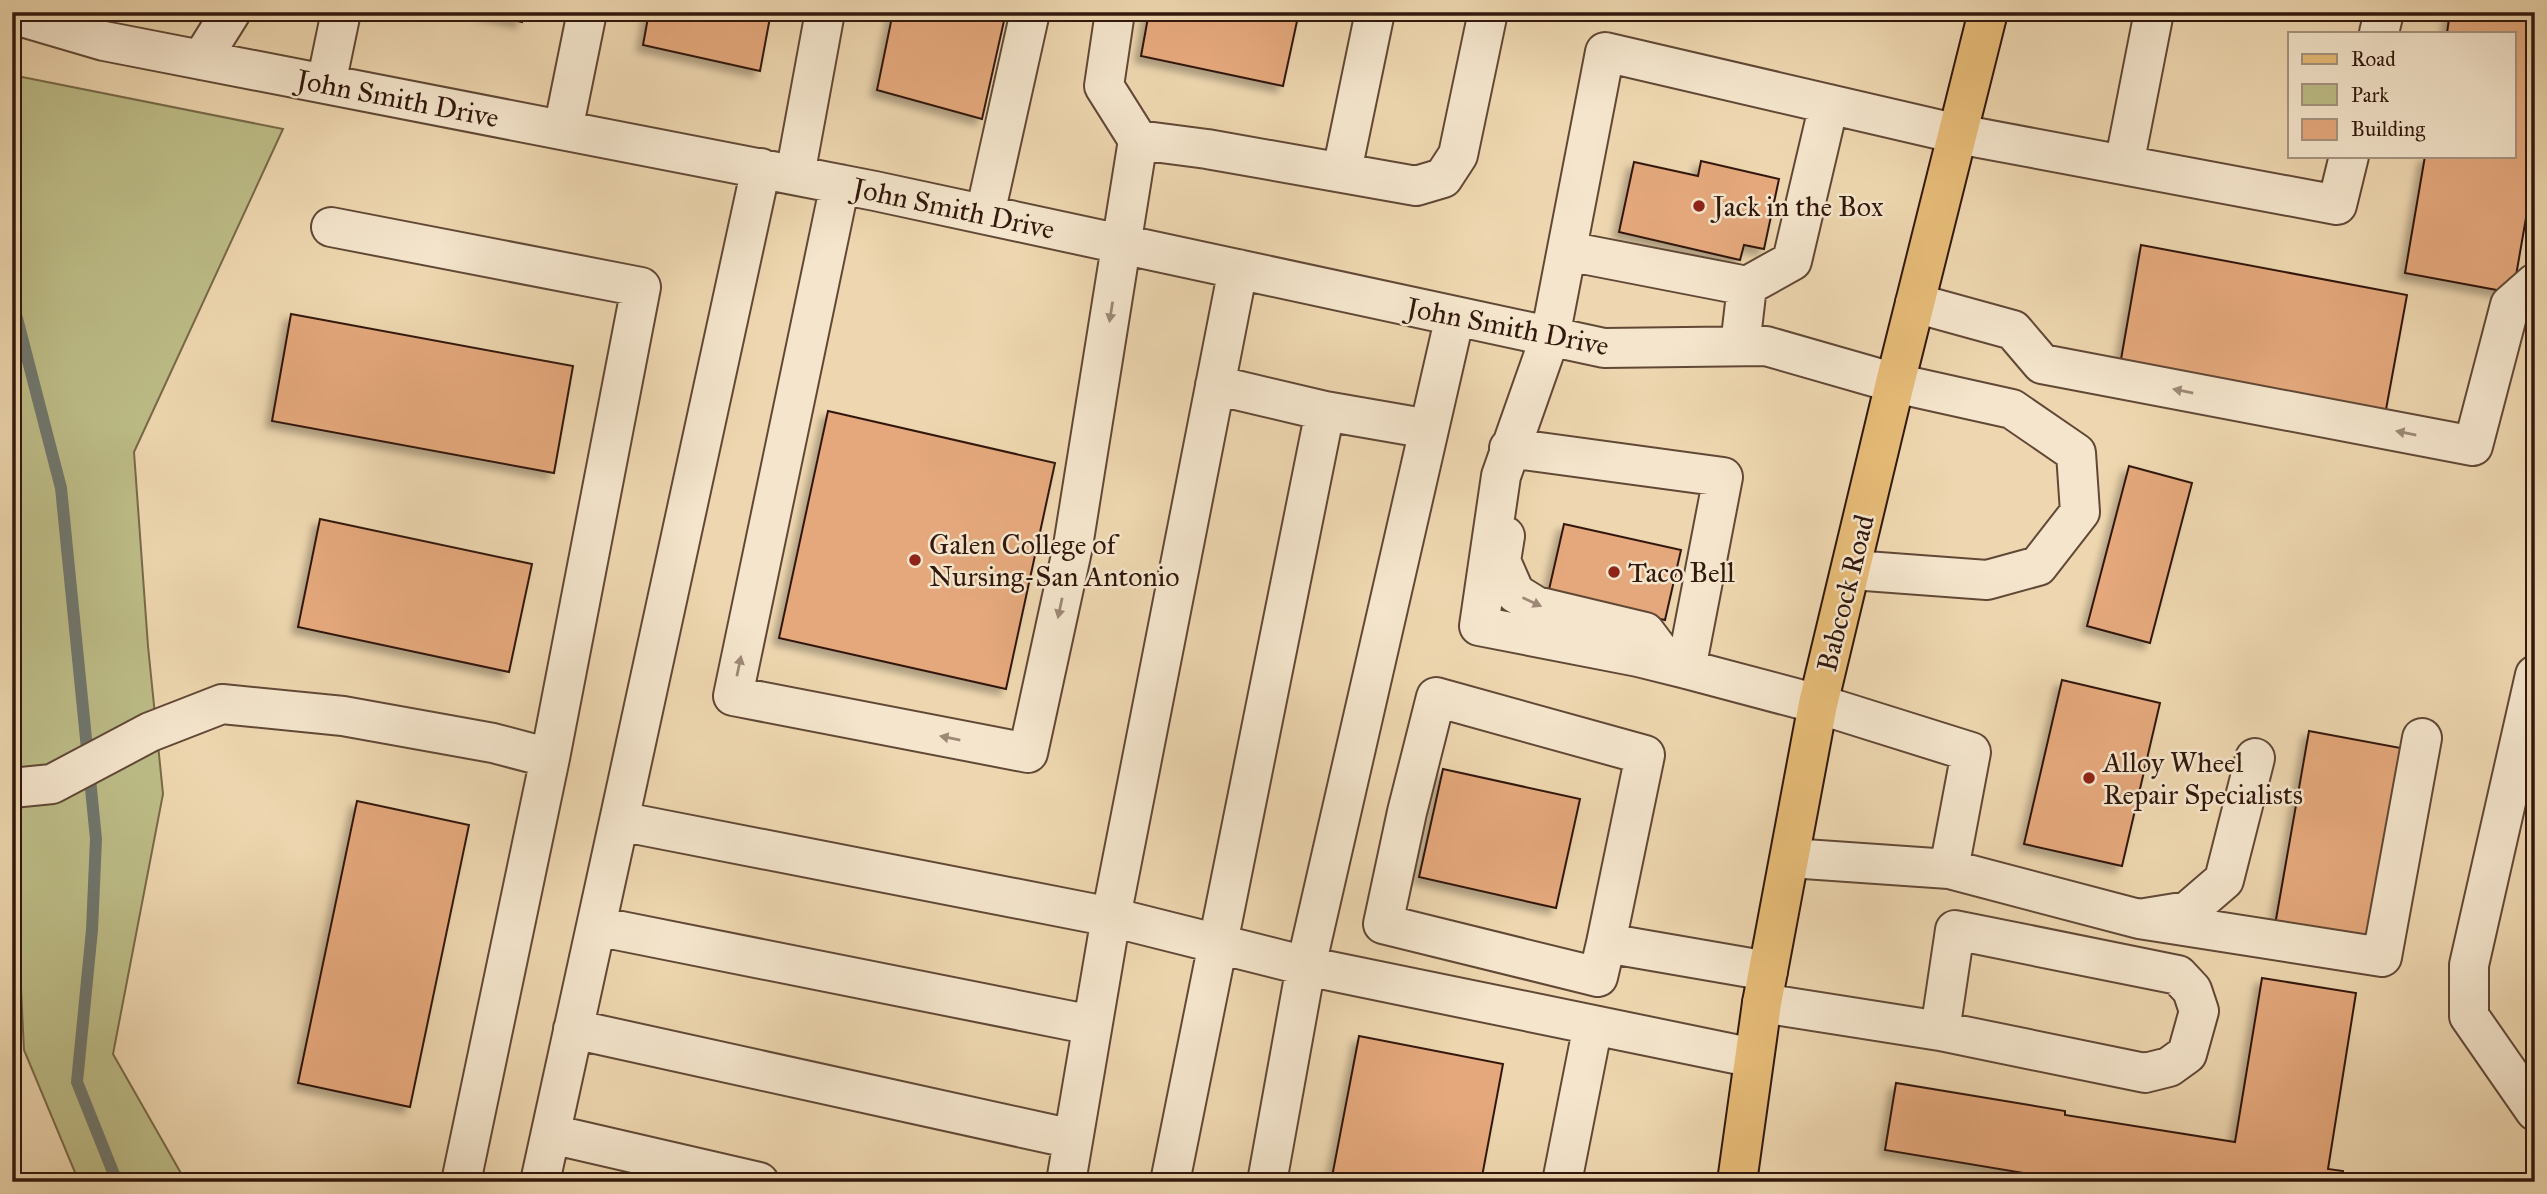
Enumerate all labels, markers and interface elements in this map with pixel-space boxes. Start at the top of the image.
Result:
legend [2288,32,2516,158]
text: Road [2351,46,2396,72]
street label: John Smith Drive [291,61,502,135]
text: Park [2351,82,2389,108]
text: Building [2351,116,2425,142]
street label: John Smith Drive [847,169,1058,247]
place label: Jack in the Box [1710,189,1884,224]
marker: Jack in the Box [1691,198,1707,214]
street label: John Smith Drive [1401,289,1612,363]
one-way arrow [1105,301,1116,323]
one-way arrow [2172,385,2194,396]
one-way arrow [2395,427,2417,438]
street label: Babcock Road [1809,511,1882,675]
place label: Galen College of Nursing-San Antonio [929,527,1180,594]
marker: Galen College of Nursing-San Antonio [907,552,923,568]
place label: Taco Bell [1628,555,1735,590]
marker: Taco Bell [1606,564,1622,580]
one-way arrow [1522,596,1542,608]
one-way arrow [1054,597,1065,619]
one-way arrow [734,655,745,677]
one-way arrow [939,732,961,743]
place label: Alloy Wheel Repair Specialists [2102,745,2303,812]
marker: Alloy Wheel Repair Specialists [2081,770,2097,786]

